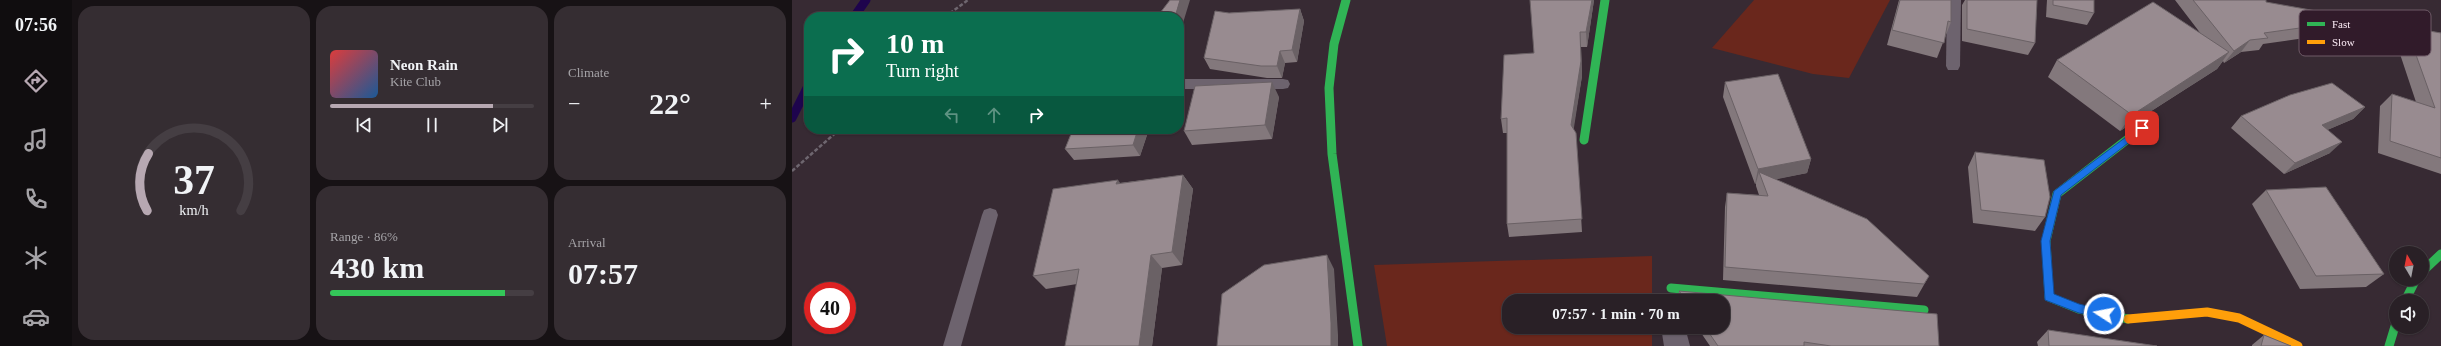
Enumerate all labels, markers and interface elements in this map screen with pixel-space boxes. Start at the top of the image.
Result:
legend [2299,10,2431,56]
text: 07:56 [15,15,57,35]
text: Fast [2332,18,2350,30]
icon: right [820,28,872,80]
text: 10 m [886,28,944,59]
text: Slow [2332,36,2355,48]
text: Neon Rain [390,57,458,73]
text: Turn right [886,61,959,81]
text: Climate [568,65,609,80]
icon: directions [22,67,50,95]
text: Kite Club [390,74,441,89]
text: 22° [649,87,691,120]
text: − [568,91,580,116]
text: + [760,91,772,116]
icon: left [941,104,963,126]
icon: ahead [983,104,1005,126]
icon: right [1025,104,1047,126]
pin [2125,111,2159,145]
icon: previous [353,114,375,136]
icon: pause [421,114,443,136]
icon: next [489,114,511,136]
icon: arrive [2131,117,2153,139]
icon: music [22,126,50,154]
text: 37 [173,157,215,203]
icon: phone [22,185,50,213]
text: km/h [179,202,209,218]
text: Range · 86% [330,229,398,244]
text: Arrival [568,235,606,250]
icon: climate [22,244,50,272]
north arrow [2389,246,2429,286]
map controls [2389,246,2429,334]
text: 430 km [330,251,424,284]
text: 07:57 [568,257,638,290]
speed limit sign: 40 [804,282,856,334]
position arrow [2083,293,2125,335]
button: sound [2389,294,2429,334]
icon: car [22,303,50,331]
text: 07:57 · 1 min · 70 m [1552,306,1680,322]

